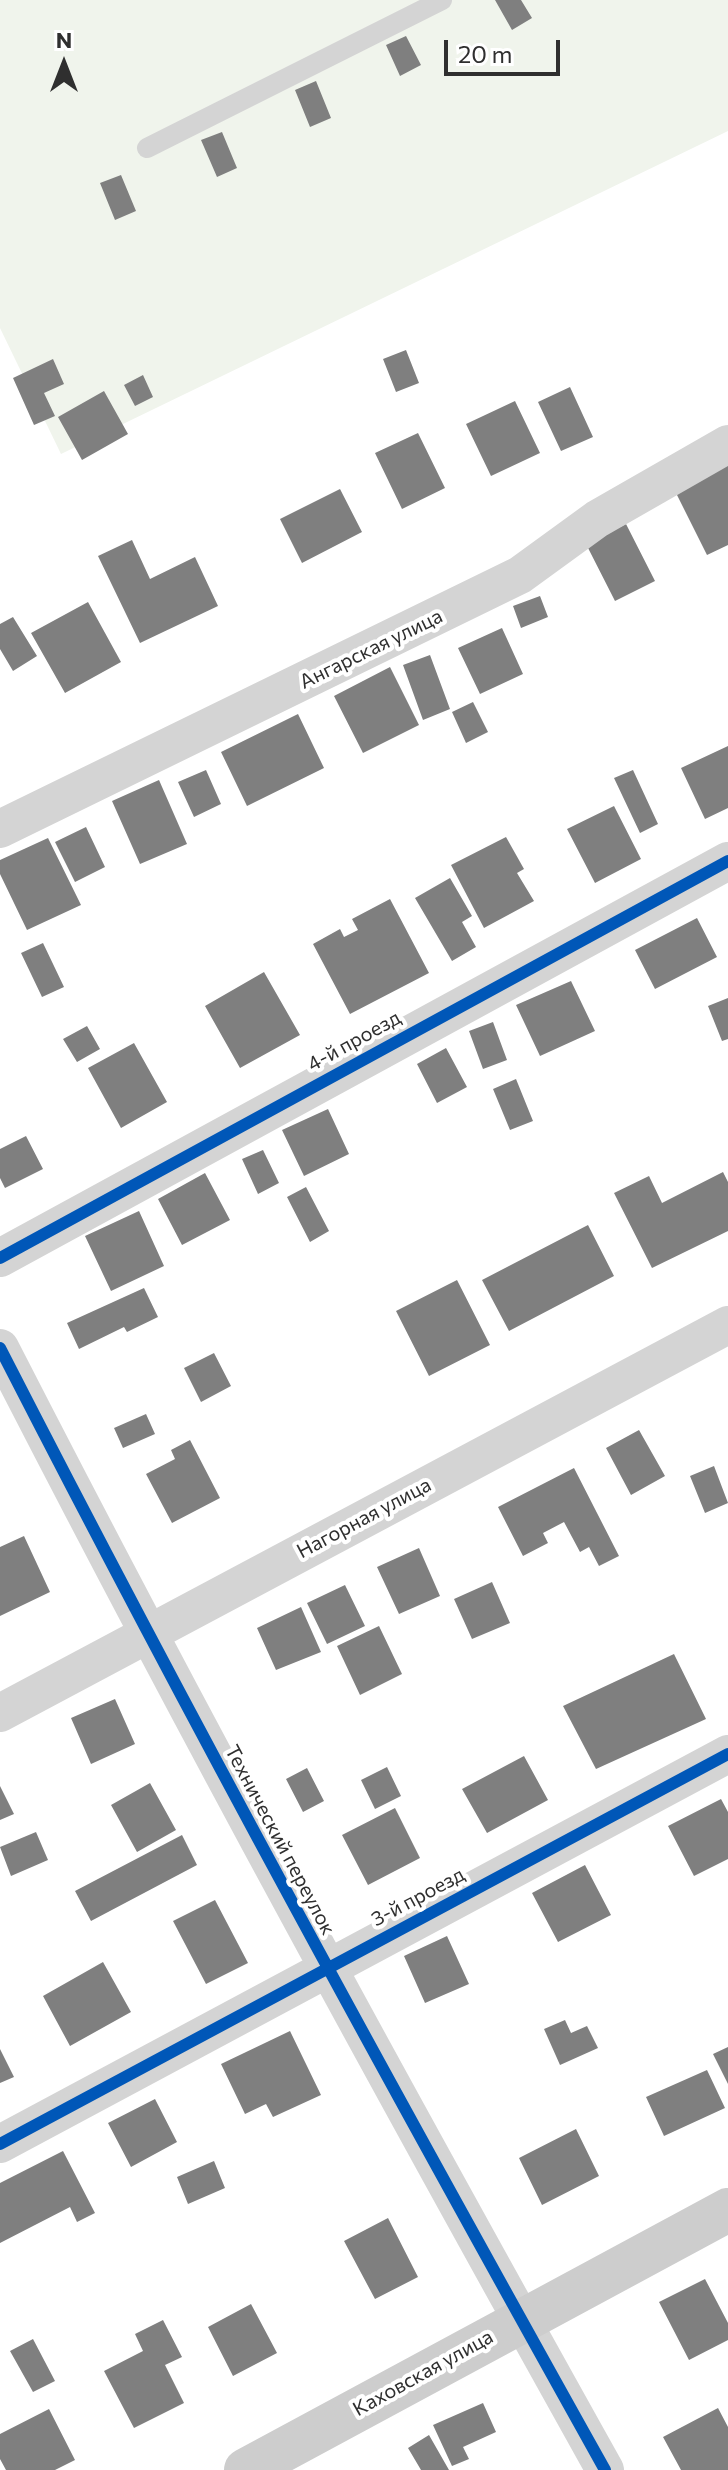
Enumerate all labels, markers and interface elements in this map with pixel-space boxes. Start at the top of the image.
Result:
north arrow [24,24,104,104]
scale bar [448,24,564,74]
text: N [56,26,72,53]
text: 20 m [458,39,512,68]
street label: Ангарская улица [296,604,446,694]
street label: 4-й проезд [303,1006,405,1076]
street label: Нагорная улица [293,1473,435,1563]
street label: Технический переулок [220,1741,340,1939]
street label: 3-й проезд [367,1862,469,1932]
street label: Каховская улица [349,2325,497,2421]

